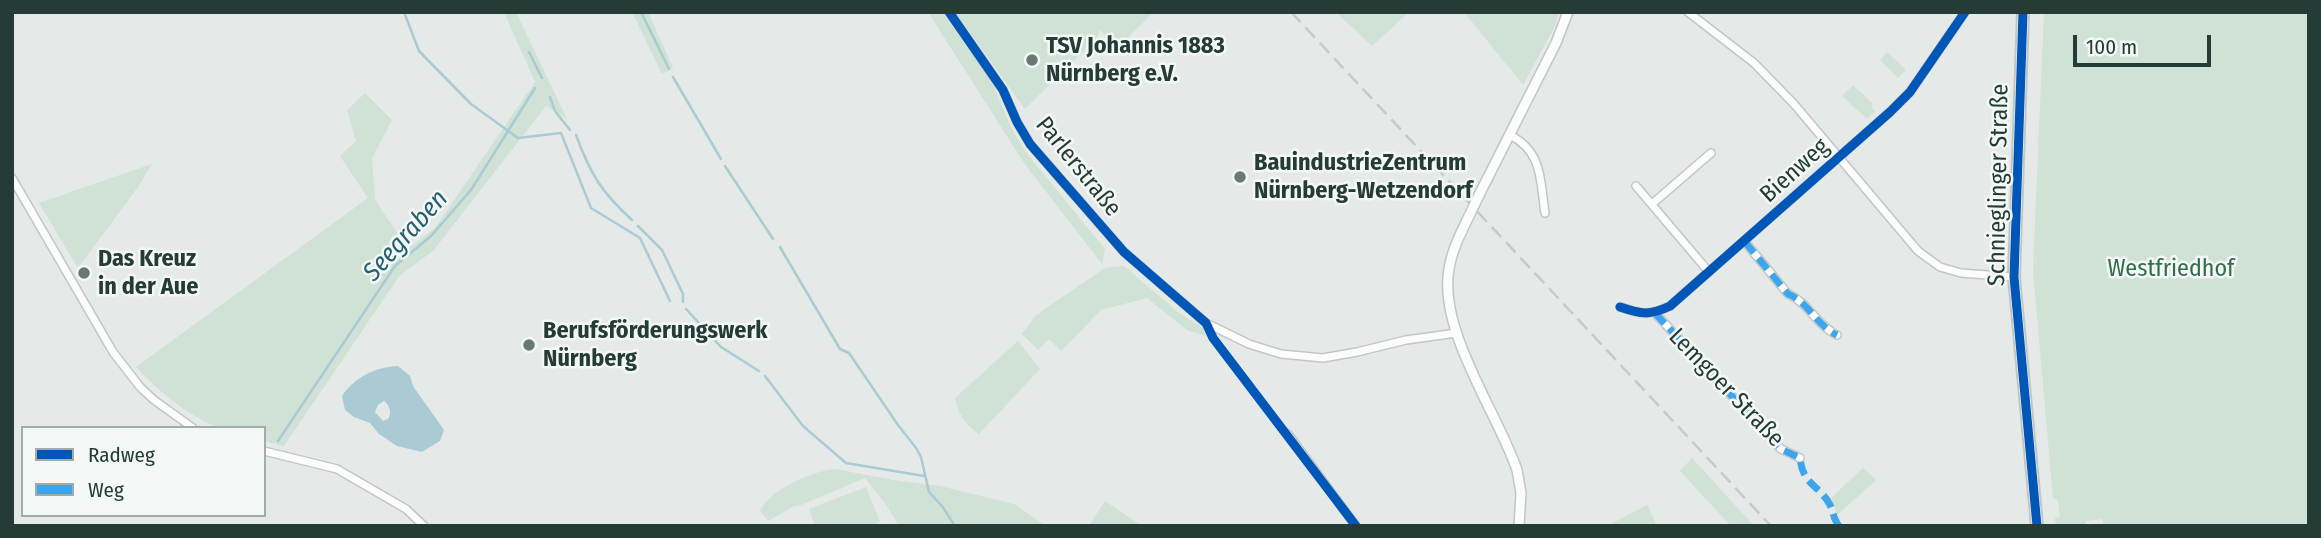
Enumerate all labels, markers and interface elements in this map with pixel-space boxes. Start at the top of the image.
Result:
scale bar [2076,21,2214,65]
place label: TSV Johannis 1883 Nürnberg e.V. [1046,32,1225,88]
text: 100 m [2086,34,2137,60]
marker: TSV Johannis 1883 Nürnberg e.V. [1024,52,1040,68]
street label: Schnieglinger Straße [1983,84,2015,286]
street label: Parlerstraße [1029,111,1127,223]
street label: Bienweg [1755,133,1835,209]
place label: BauindustrieZentrum Nürnberg-Wetzendorf [1254,149,1473,205]
marker: BauindustrieZentrum Nürnberg-Wetzendorf [1232,169,1248,185]
water label: Seegraben [357,184,455,288]
place label: Das Kreuz in der Aue [98,245,198,301]
park label: Westfriedhof [2108,255,2234,283]
marker: Das Kreuz in der Aue [76,265,92,281]
place label: Berufsförderungswerk Nürnberg [543,317,767,373]
street label: Lemgoer Straße [1662,323,1790,453]
marker: Berufsförderungswerk Nürnberg [521,337,537,353]
legend [21,426,266,517]
text: Radweg [88,442,155,468]
text: Weg [88,477,124,503]

